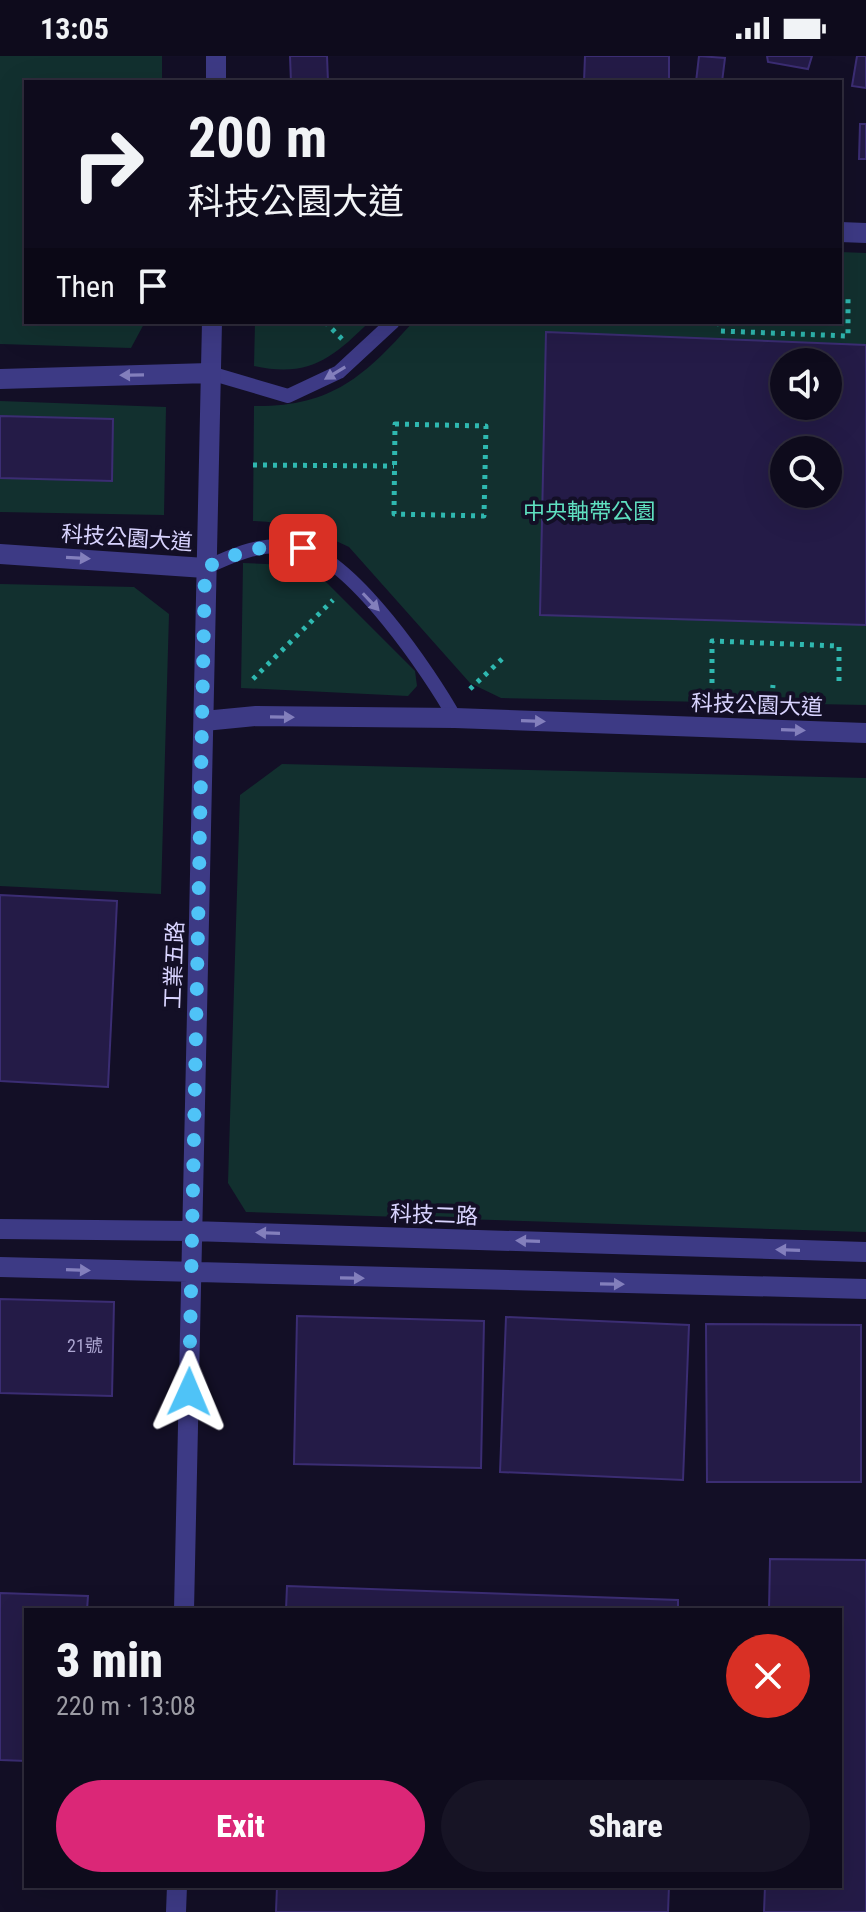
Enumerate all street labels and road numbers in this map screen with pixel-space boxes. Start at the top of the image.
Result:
street label: 科技公園大道 [60,521,194,555]
street label: 科技公園大道 [691,690,823,720]
street label: 工業五路 [160,921,188,1009]
street label: 科技二路 [390,1201,478,1229]

